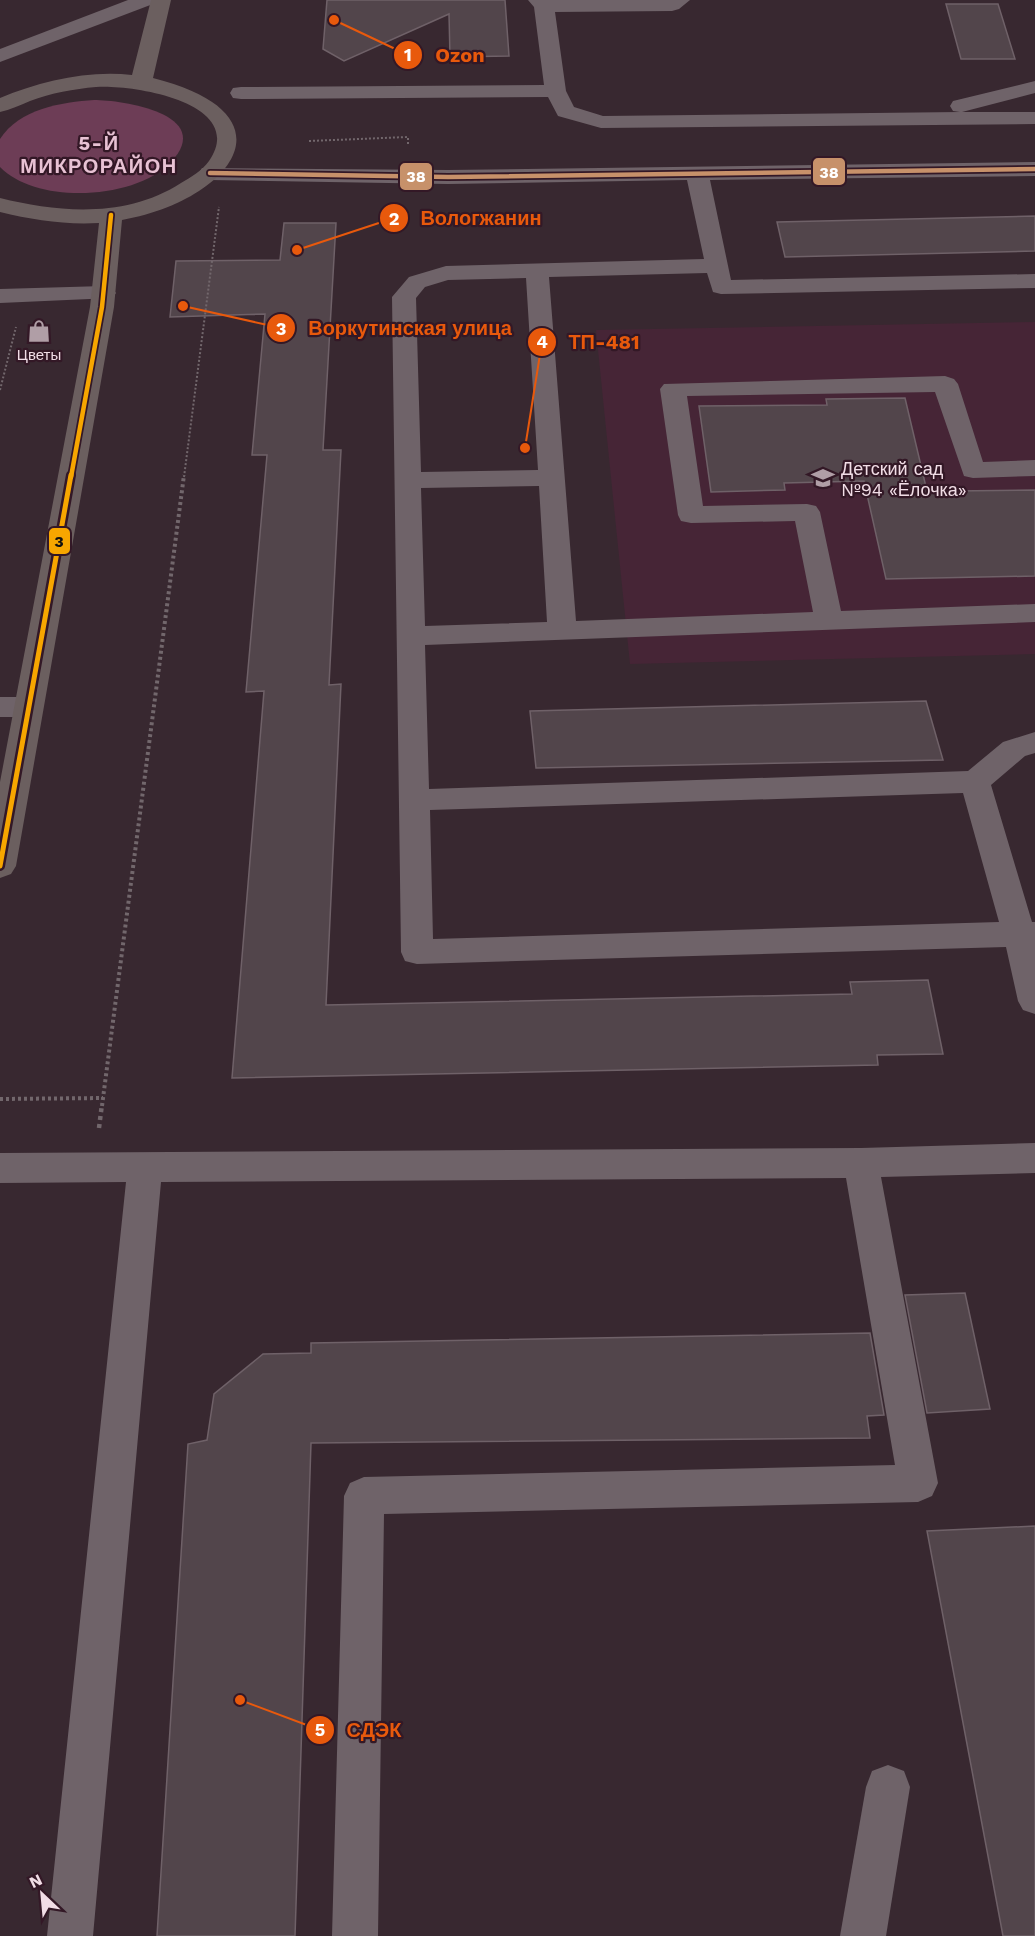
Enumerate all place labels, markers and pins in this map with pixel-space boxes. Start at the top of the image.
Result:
callout: Ozon [393,36,496,74]
callout: Вологжанин [379,199,554,237]
callout: Воркутинская улица [266,309,524,347]
shop icon: Цветы [26,318,52,344]
callout: ТП-481 [527,323,652,361]
place label: Цветы [17,346,61,364]
place label: Детский сад №94 «Ёлочка» [841,458,967,500]
school or university icon: Детский сад №94 «Ёлочка» [810,465,836,491]
callout: СДЭК [305,1711,414,1749]

